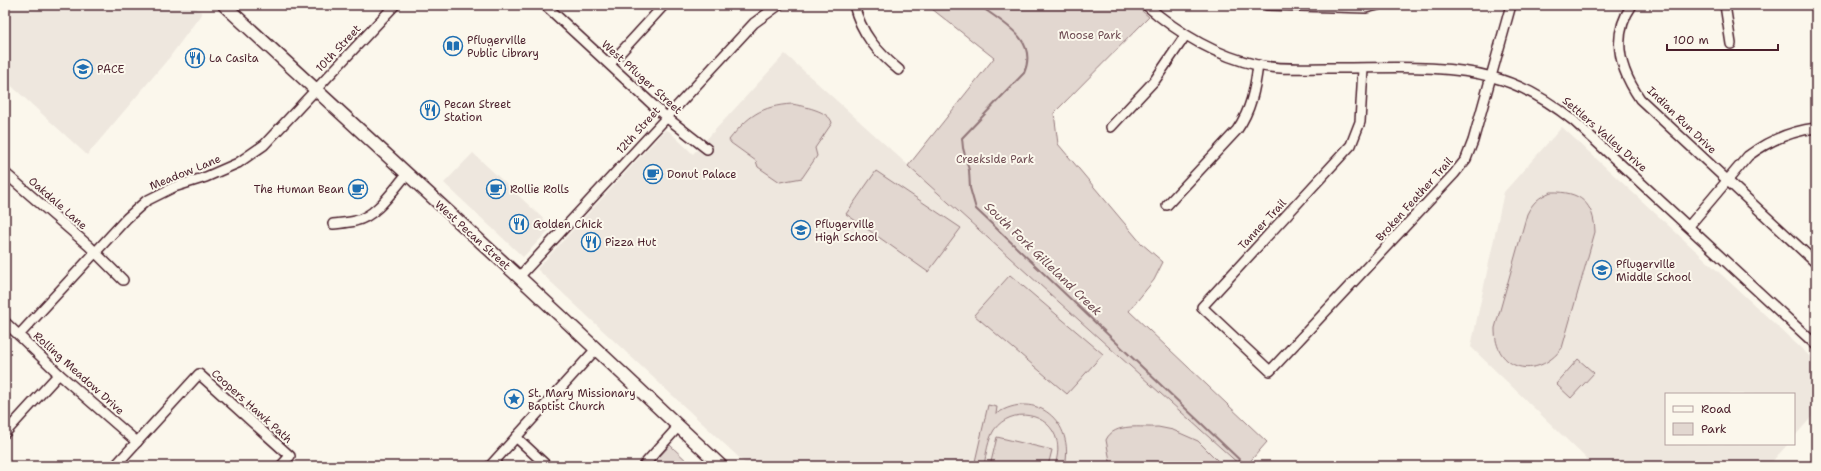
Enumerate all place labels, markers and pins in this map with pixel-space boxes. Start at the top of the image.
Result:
place label: Pflugerville Public Library [467,33,539,61]
library icon: Pflugerville Public Library [442,35,464,57]
restaurant icon: La Casita [184,47,206,69]
place label: La Casita [209,51,259,66]
school or university icon: PACE [72,58,94,80]
place label: PACE [97,62,124,77]
place label: Pecan Street Station [444,97,511,125]
restaurant icon: Pecan Street Station [419,99,441,121]
cafe icon: Donut Palace [642,163,664,185]
place label: Donut Palace [667,167,737,182]
cafe icon: The Human Bean [347,178,369,200]
cafe icon: Rollie Rolls [485,178,507,200]
place label: The Human Bean [254,182,344,197]
place label: Rollie Rolls [510,182,569,197]
restaurant icon: Golden Chick [508,213,530,235]
place label: Golden Chick [533,217,603,232]
place label: Pflugerville High School [815,217,879,245]
school or university icon: Pflugerville High School [790,219,812,241]
restaurant icon: Pizza Hut [580,231,602,253]
place label: Pizza Hut [605,235,657,250]
place label: Pflugerville Middle School [1616,257,1692,285]
school or university icon: Pflugerville Middle School [1591,259,1613,281]
place label: St. Mary Missionary Baptist Church [528,386,635,414]
place icon: St. Mary Missionary Baptist Church [503,388,525,410]

